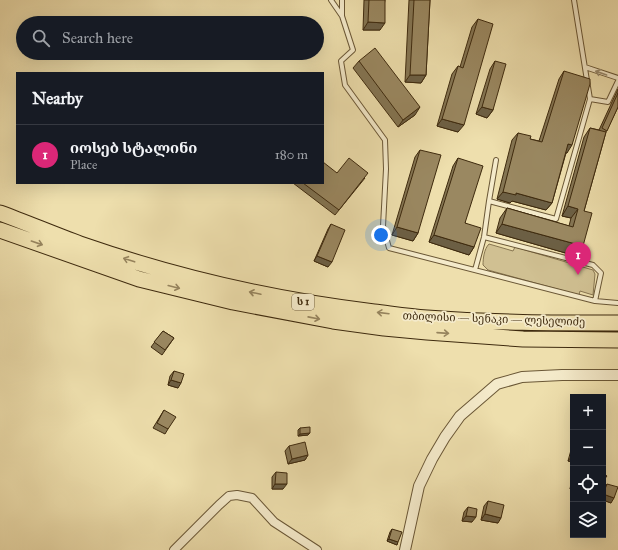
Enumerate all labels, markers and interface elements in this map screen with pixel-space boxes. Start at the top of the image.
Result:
search box [16,16,324,60]
icon: search [30,27,52,49]
text: Search here [62,29,133,47]
one-way arrow [596,68,608,76]
text: Nearby [32,88,83,109]
text: იოსებ სტალინი [70,139,197,157]
text: 1 [42,147,48,163]
text: 180 m [275,147,308,163]
text: Place [70,157,97,173]
your location [371,225,391,245]
one-way arrow [30,239,42,247]
pin: 1 [565,242,591,275]
one-way arrow [123,256,136,263]
one-way arrow [167,284,180,291]
one-way arrow [249,288,262,296]
road number: ს 1 [292,294,314,310]
one-way arrow [377,309,390,317]
street label: თბილისი — სენაკი — ლესელიძე [403,309,585,329]
one-way arrow [307,314,320,322]
one-way arrow [436,330,449,337]
map controls [570,394,606,538]
button: + [570,394,606,430]
button: − [570,430,606,466]
button: locate [570,466,606,502]
button: layers [570,502,606,538]

